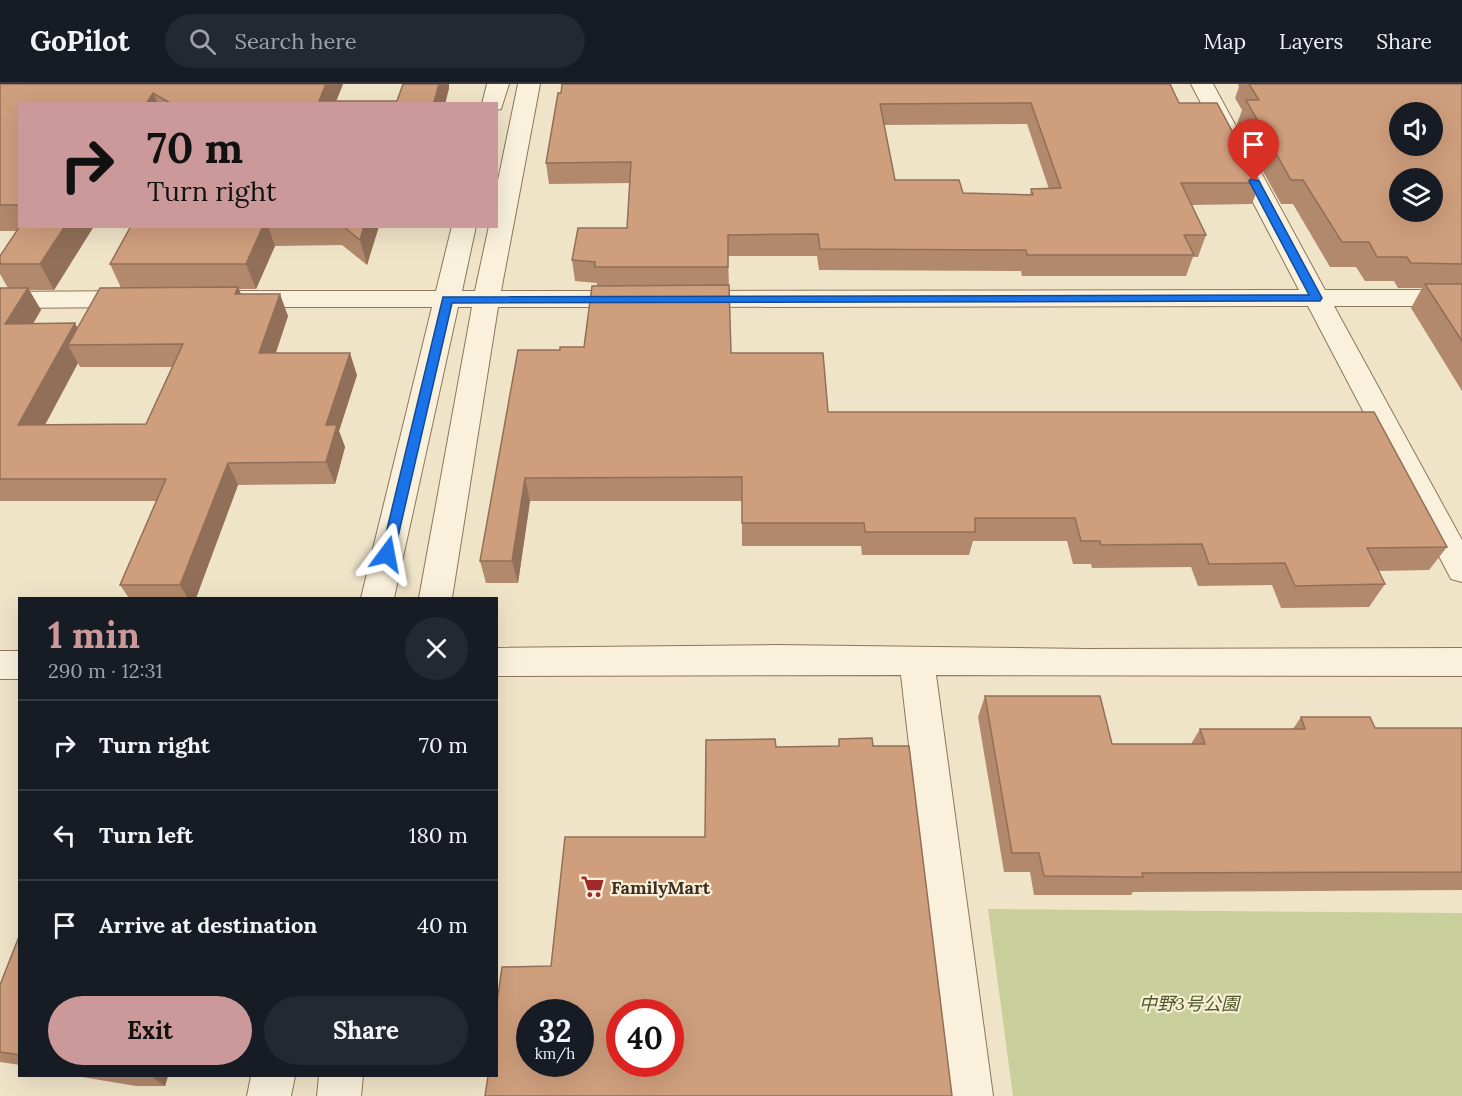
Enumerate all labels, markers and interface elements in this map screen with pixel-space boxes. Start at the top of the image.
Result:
search box [165,14,585,68]
text: GoPilot [30,23,129,59]
icon: search [186,25,219,58]
text: Search here [234,27,357,55]
text: Map [1203,28,1246,55]
text: Layers [1279,28,1343,55]
text: Share [1376,28,1432,55]
map controls [1389,102,1443,222]
button: sound [1389,102,1443,156]
pin [1228,119,1279,181]
text: 70 m [147,121,243,175]
icon: right [48,126,126,204]
icon: arrive [1237,128,1270,161]
button: layers [1389,168,1443,222]
text: Turn right [147,174,276,208]
position arrow [355,522,419,586]
text: 1 min [48,612,140,658]
button: close [405,617,468,680]
text: 290 m · 12:31 [48,658,163,683]
icon: right [48,729,81,762]
text: Turn right [99,731,210,759]
text: 70 m [419,731,468,759]
icon: left [48,819,81,852]
text: Turn left [99,821,193,849]
text: 180 m [409,821,468,849]
supermarket icon: FamilyMart [580,874,606,900]
place label: FamilyMart [611,876,711,899]
icon: arrive [48,909,81,942]
text: Arrive at destination [99,911,317,939]
text: 40 m [417,911,468,939]
park label: 中野3号公園 [1139,992,1242,1015]
button: Exit [48,996,252,1065]
button: Share [264,996,468,1065]
speed limit sign: 40 [606,999,684,1077]
text: 32 [539,1012,571,1050]
text: km/h [535,1044,575,1063]

